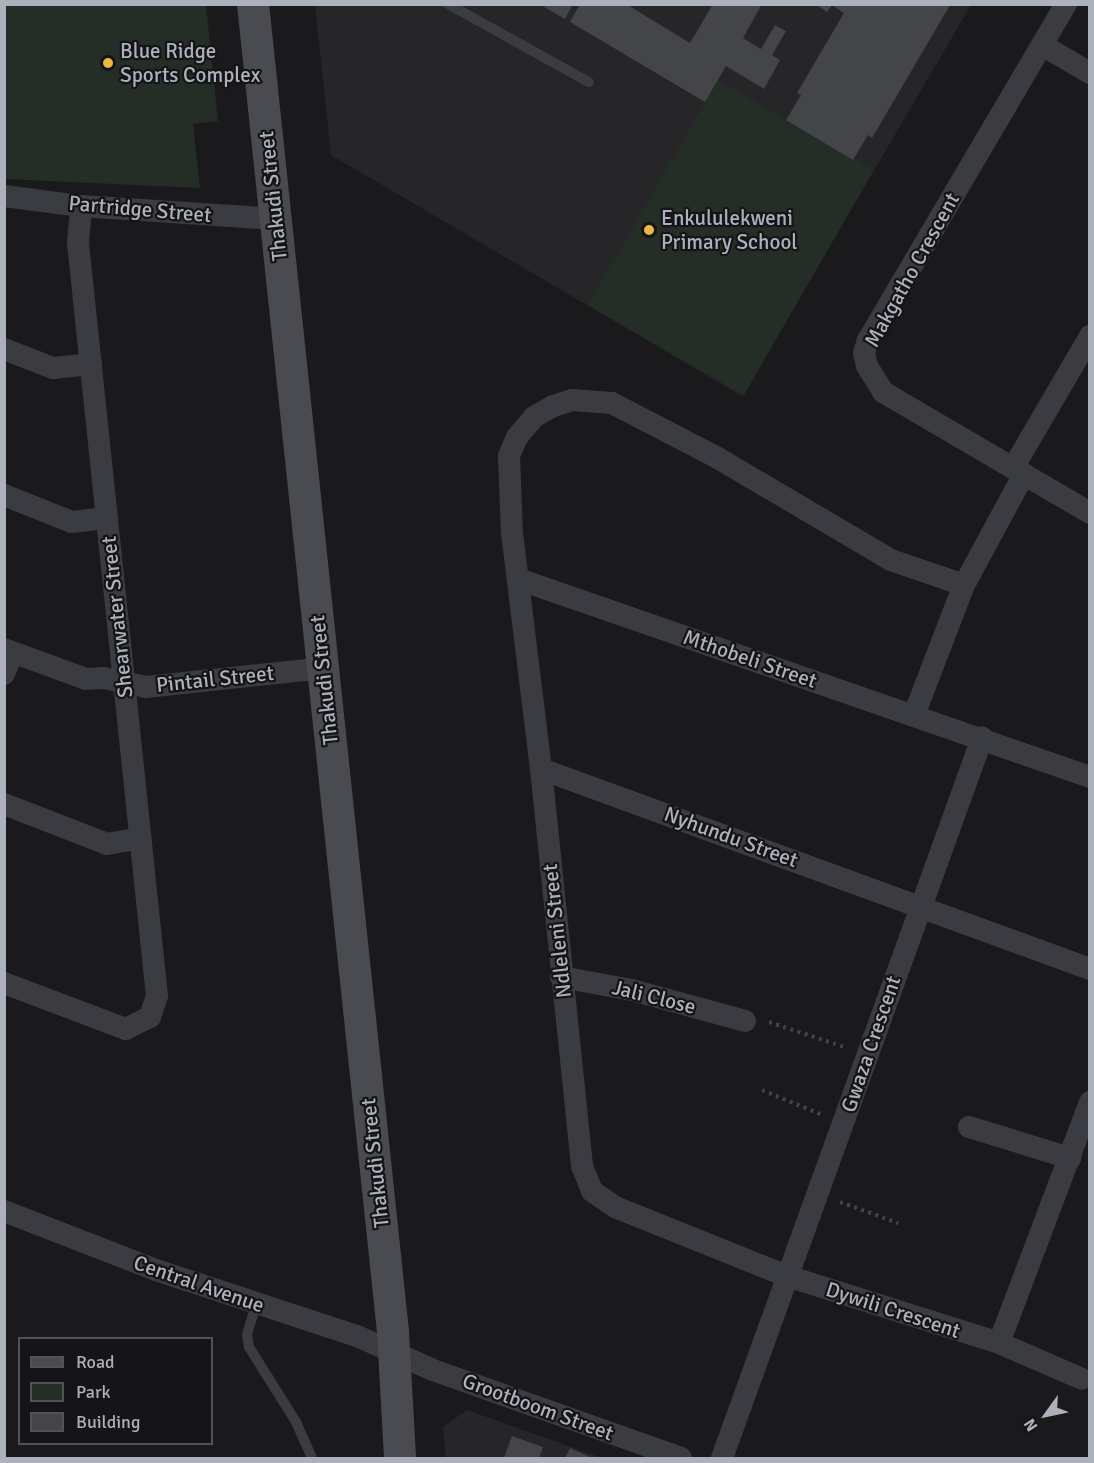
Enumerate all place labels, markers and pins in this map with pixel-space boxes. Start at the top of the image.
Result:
place label: Blue Ridge Sports Complex [120,38,260,88]
marker: Blue Ridge Sports Complex [101,56,115,70]
place label: Enkululekweni Primary School [661,205,797,255]
marker: Enkululekweni Primary School [642,223,656,237]

